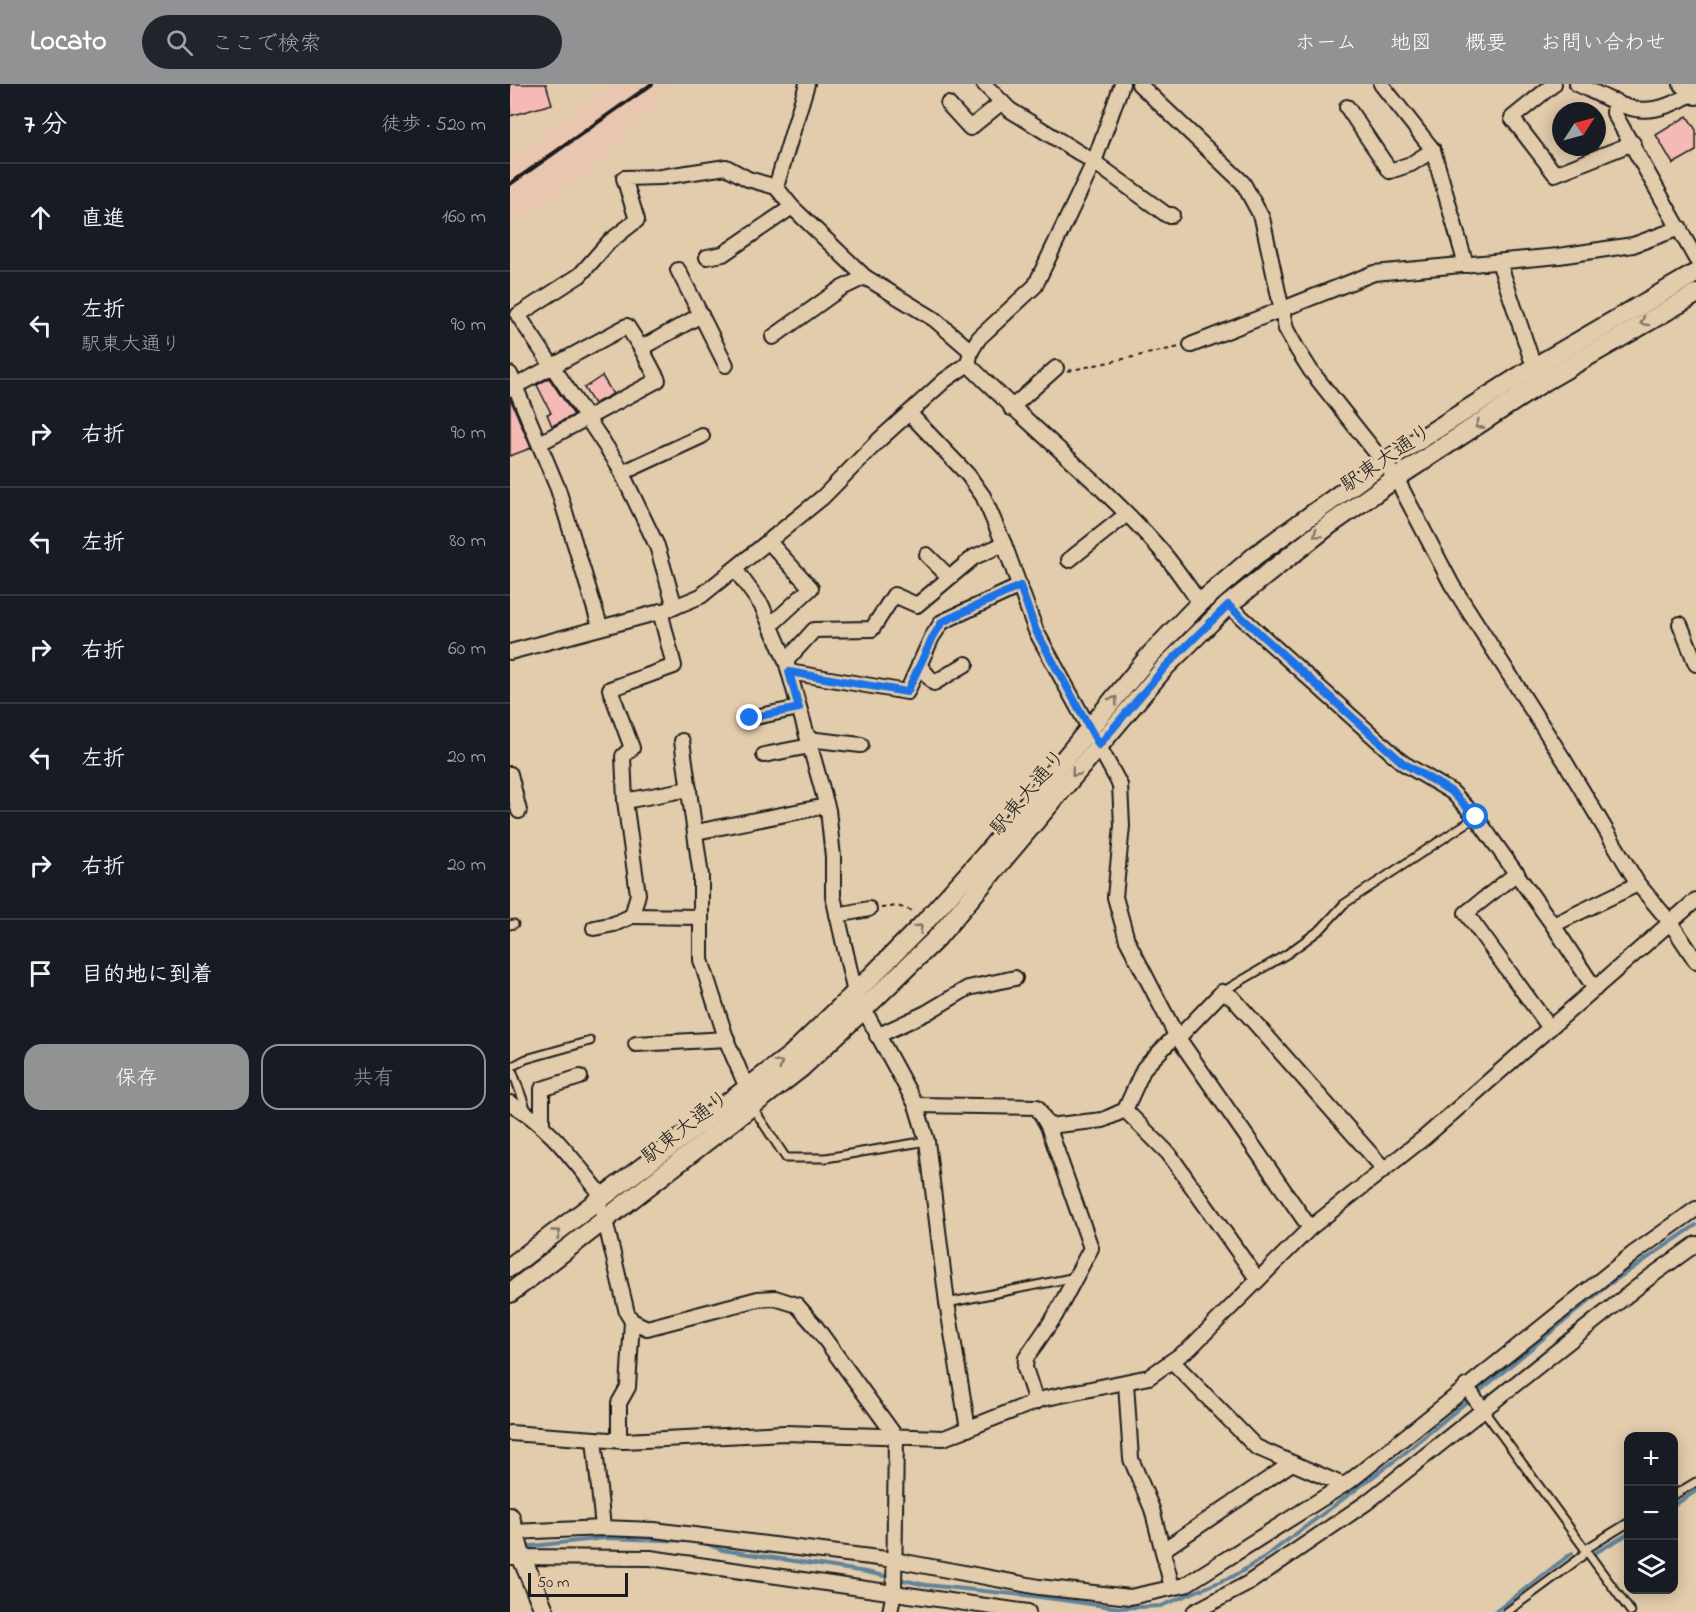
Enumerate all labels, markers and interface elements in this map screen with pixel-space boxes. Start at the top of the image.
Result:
search box [142,15,562,69]
text: Locato [30,22,106,63]
icon: search [163,26,196,59]
text: ここで検索 [211,29,321,61]
text: ホーム [1295,29,1357,59]
text: 地図 [1390,29,1432,59]
text: 概要 [1465,29,1507,59]
text: お問い合わせ [1540,29,1666,59]
north arrow [1552,102,1606,156]
text: 7 分 [24,107,67,145]
text: 徒歩 · 520 m [381,111,486,140]
icon: ahead [24,201,57,234]
text: 160 m [442,203,486,232]
text: 直進 [81,204,125,236]
text: 左折 [81,295,125,327]
icon: left [24,309,57,342]
text: 90 m [451,311,486,340]
one-way arrow [1640,315,1651,326]
text: 駅東大通り [81,331,181,360]
icon: right [24,417,57,450]
street label: 駅東大通り [1335,417,1439,501]
one-way arrow [1474,417,1485,428]
text: 90 m [451,419,486,448]
text: 右折 [81,420,125,452]
icon: left [24,525,57,558]
text: 80 m [449,527,486,556]
one-way arrow [1313,527,1324,538]
text: 左折 [81,528,125,560]
icon: right [24,633,57,666]
text: 60 m [448,635,486,664]
text: 右折 [81,636,125,668]
one-way arrow [1106,696,1117,707]
route end [736,704,762,730]
icon: left [24,741,57,774]
text: 20 m [447,743,486,772]
street label: 駅東大通り [984,743,1074,843]
text: 左折 [81,744,125,776]
one-way arrow [1071,767,1082,778]
route start [1462,803,1488,829]
icon: right [24,849,57,882]
text: 20 m [447,851,486,880]
text: 右折 [81,852,125,884]
one-way arrow [912,925,923,935]
icon: arrive [24,957,57,990]
text: 目的地に到着 [81,960,213,992]
button: 保存 [24,1044,249,1110]
button: 共有 [261,1044,486,1110]
one-way arrow [772,1060,783,1071]
street label: 駅東大通り [635,1084,737,1172]
one-way arrow [551,1229,562,1240]
map controls [1624,1432,1678,1594]
button: + [1624,1432,1678,1486]
button: − [1624,1486,1678,1540]
button: layers [1624,1540,1678,1594]
scale bar [528,1570,628,1598]
text: 50 m [537,1571,569,1595]

